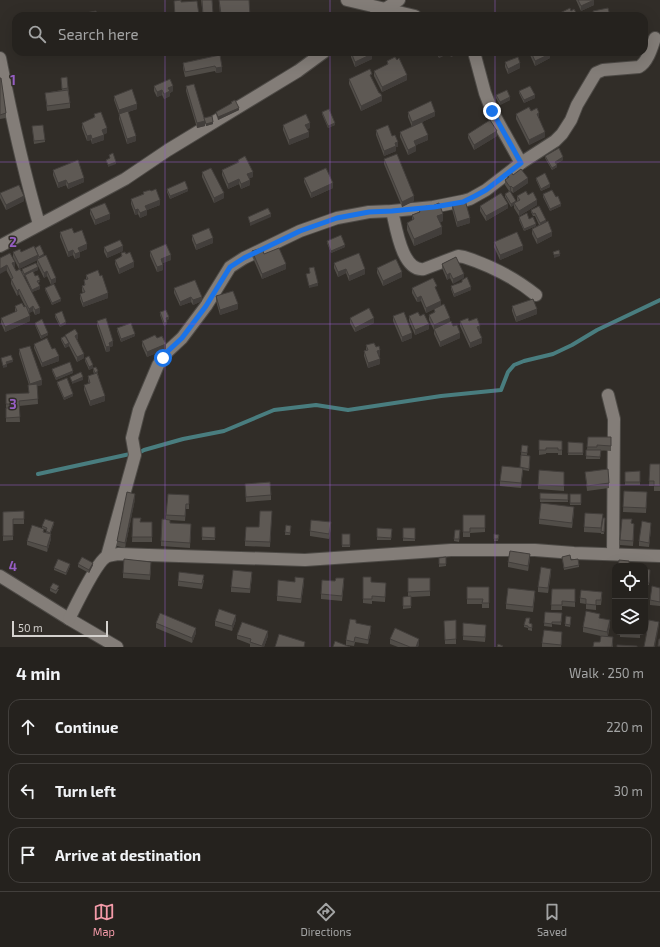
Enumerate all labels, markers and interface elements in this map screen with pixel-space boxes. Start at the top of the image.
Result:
search box [12,12,648,56]
icon: search [26,23,48,45]
text: Search here [58,25,139,43]
text: 1 [10,72,16,88]
route end [483,102,501,120]
text: 2 [9,234,17,250]
route start [154,349,172,367]
text: 3 [9,396,17,412]
text: 4 [9,558,17,574]
map controls [612,563,648,635]
button: locate [612,563,648,599]
button: layers [612,599,648,635]
scale bar [12,619,108,638]
text: 50 m [18,621,43,634]
text: 4 min [16,663,60,683]
text: Walk · 250 m [569,665,644,681]
icon: ahead [17,716,39,738]
text: Continue [55,718,118,736]
text: 220 m [606,719,643,735]
icon: left [17,780,39,802]
text: Turn left [55,782,116,800]
text: 30 m [614,783,643,799]
icon: arrive [17,844,39,866]
text: Arrive at destination [55,846,201,864]
tab: Map [93,901,115,938]
tab: Directions [301,901,351,938]
tab: Saved [537,901,567,938]

